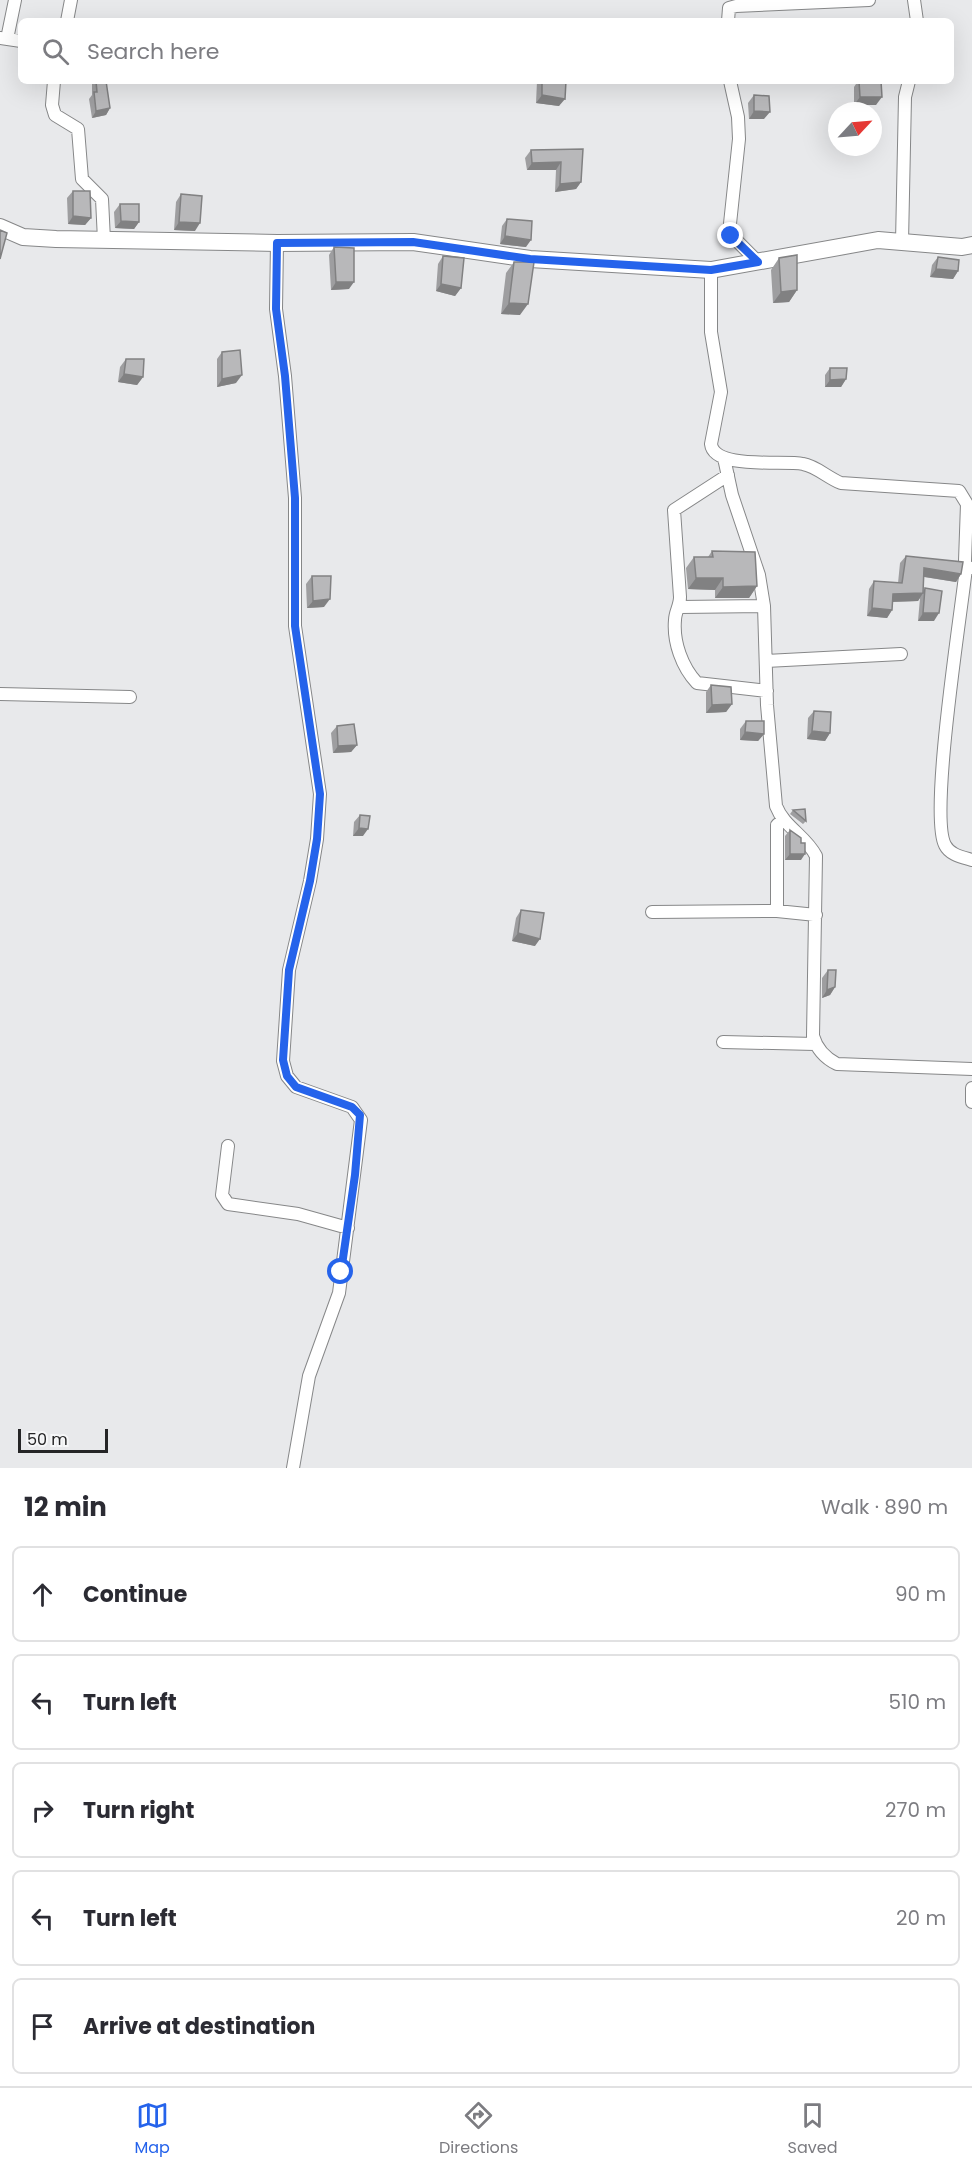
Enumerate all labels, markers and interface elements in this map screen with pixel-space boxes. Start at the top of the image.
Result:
search box [18,18,954,84]
icon: search [39,35,72,68]
text: Search here [87,36,220,67]
north arrow [828,102,882,156]
route end [717,222,743,248]
route start [327,1258,353,1284]
scale bar [18,1426,108,1454]
text: 50 m [27,1428,68,1451]
text: 12 min [24,1489,107,1525]
text: Walk · 890 m [821,1493,948,1521]
icon: ahead [26,1578,59,1611]
text: Continue [83,1579,187,1610]
text: 90 m [895,1580,946,1608]
icon: left [26,1686,59,1719]
text: Turn left [83,1687,177,1718]
text: 510 m [889,1688,946,1716]
icon: right [26,1794,59,1827]
text: Turn right [83,1795,194,1826]
text: 270 m [885,1796,946,1824]
icon: left [26,1902,59,1935]
text: Turn left [83,1903,177,1934]
text: 20 m [896,1904,946,1932]
icon: arrive [26,2010,59,2043]
text: Arrive at destination [83,2011,315,2042]
tab: Map [135,2099,170,2160]
tab: Directions [439,2099,518,2160]
tab: Saved [788,2099,837,2160]

